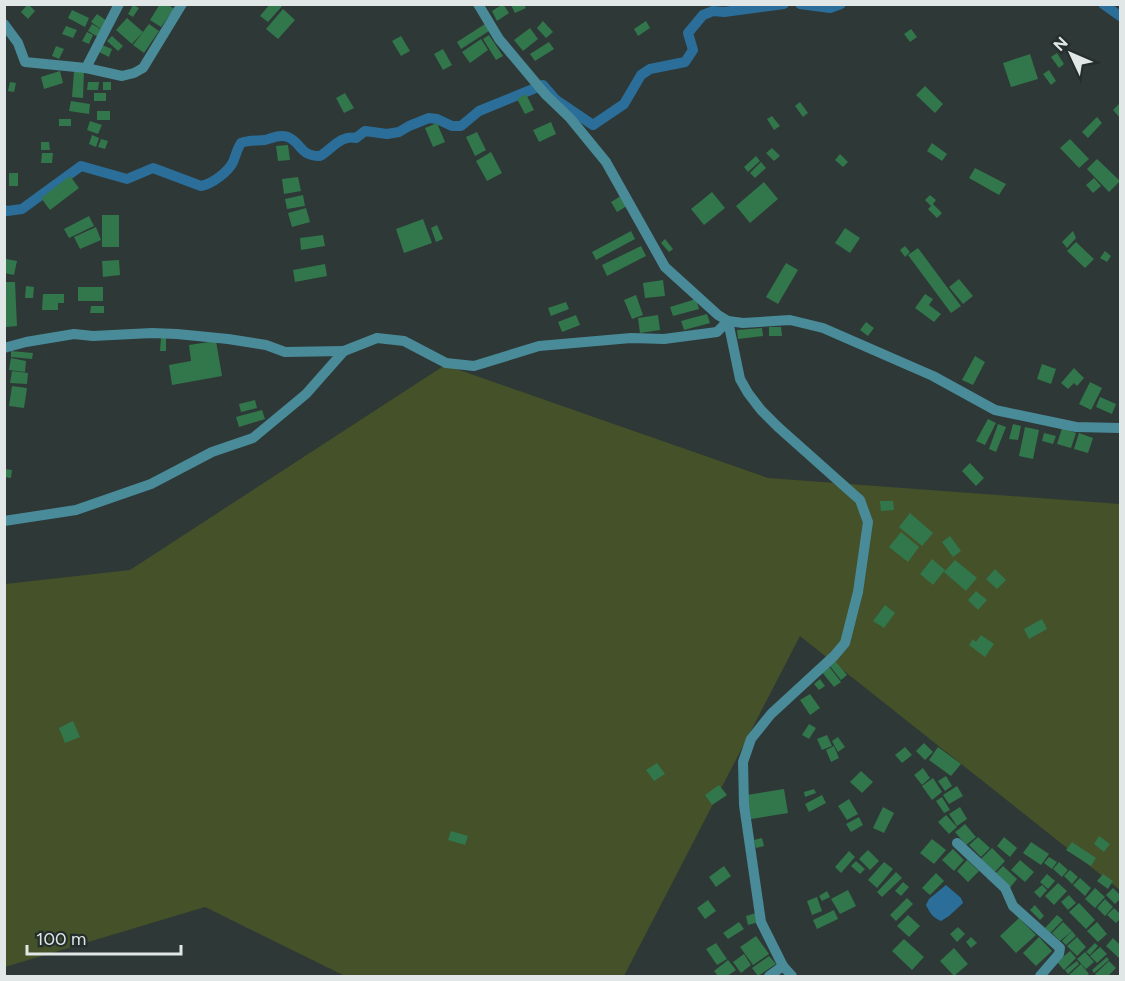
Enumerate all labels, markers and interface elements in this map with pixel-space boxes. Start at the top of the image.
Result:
north arrow [1041,24,1101,84]
text: N [1049,33,1072,55]
scale bar [27,918,182,956]
text: 100 m [36,928,86,950]

